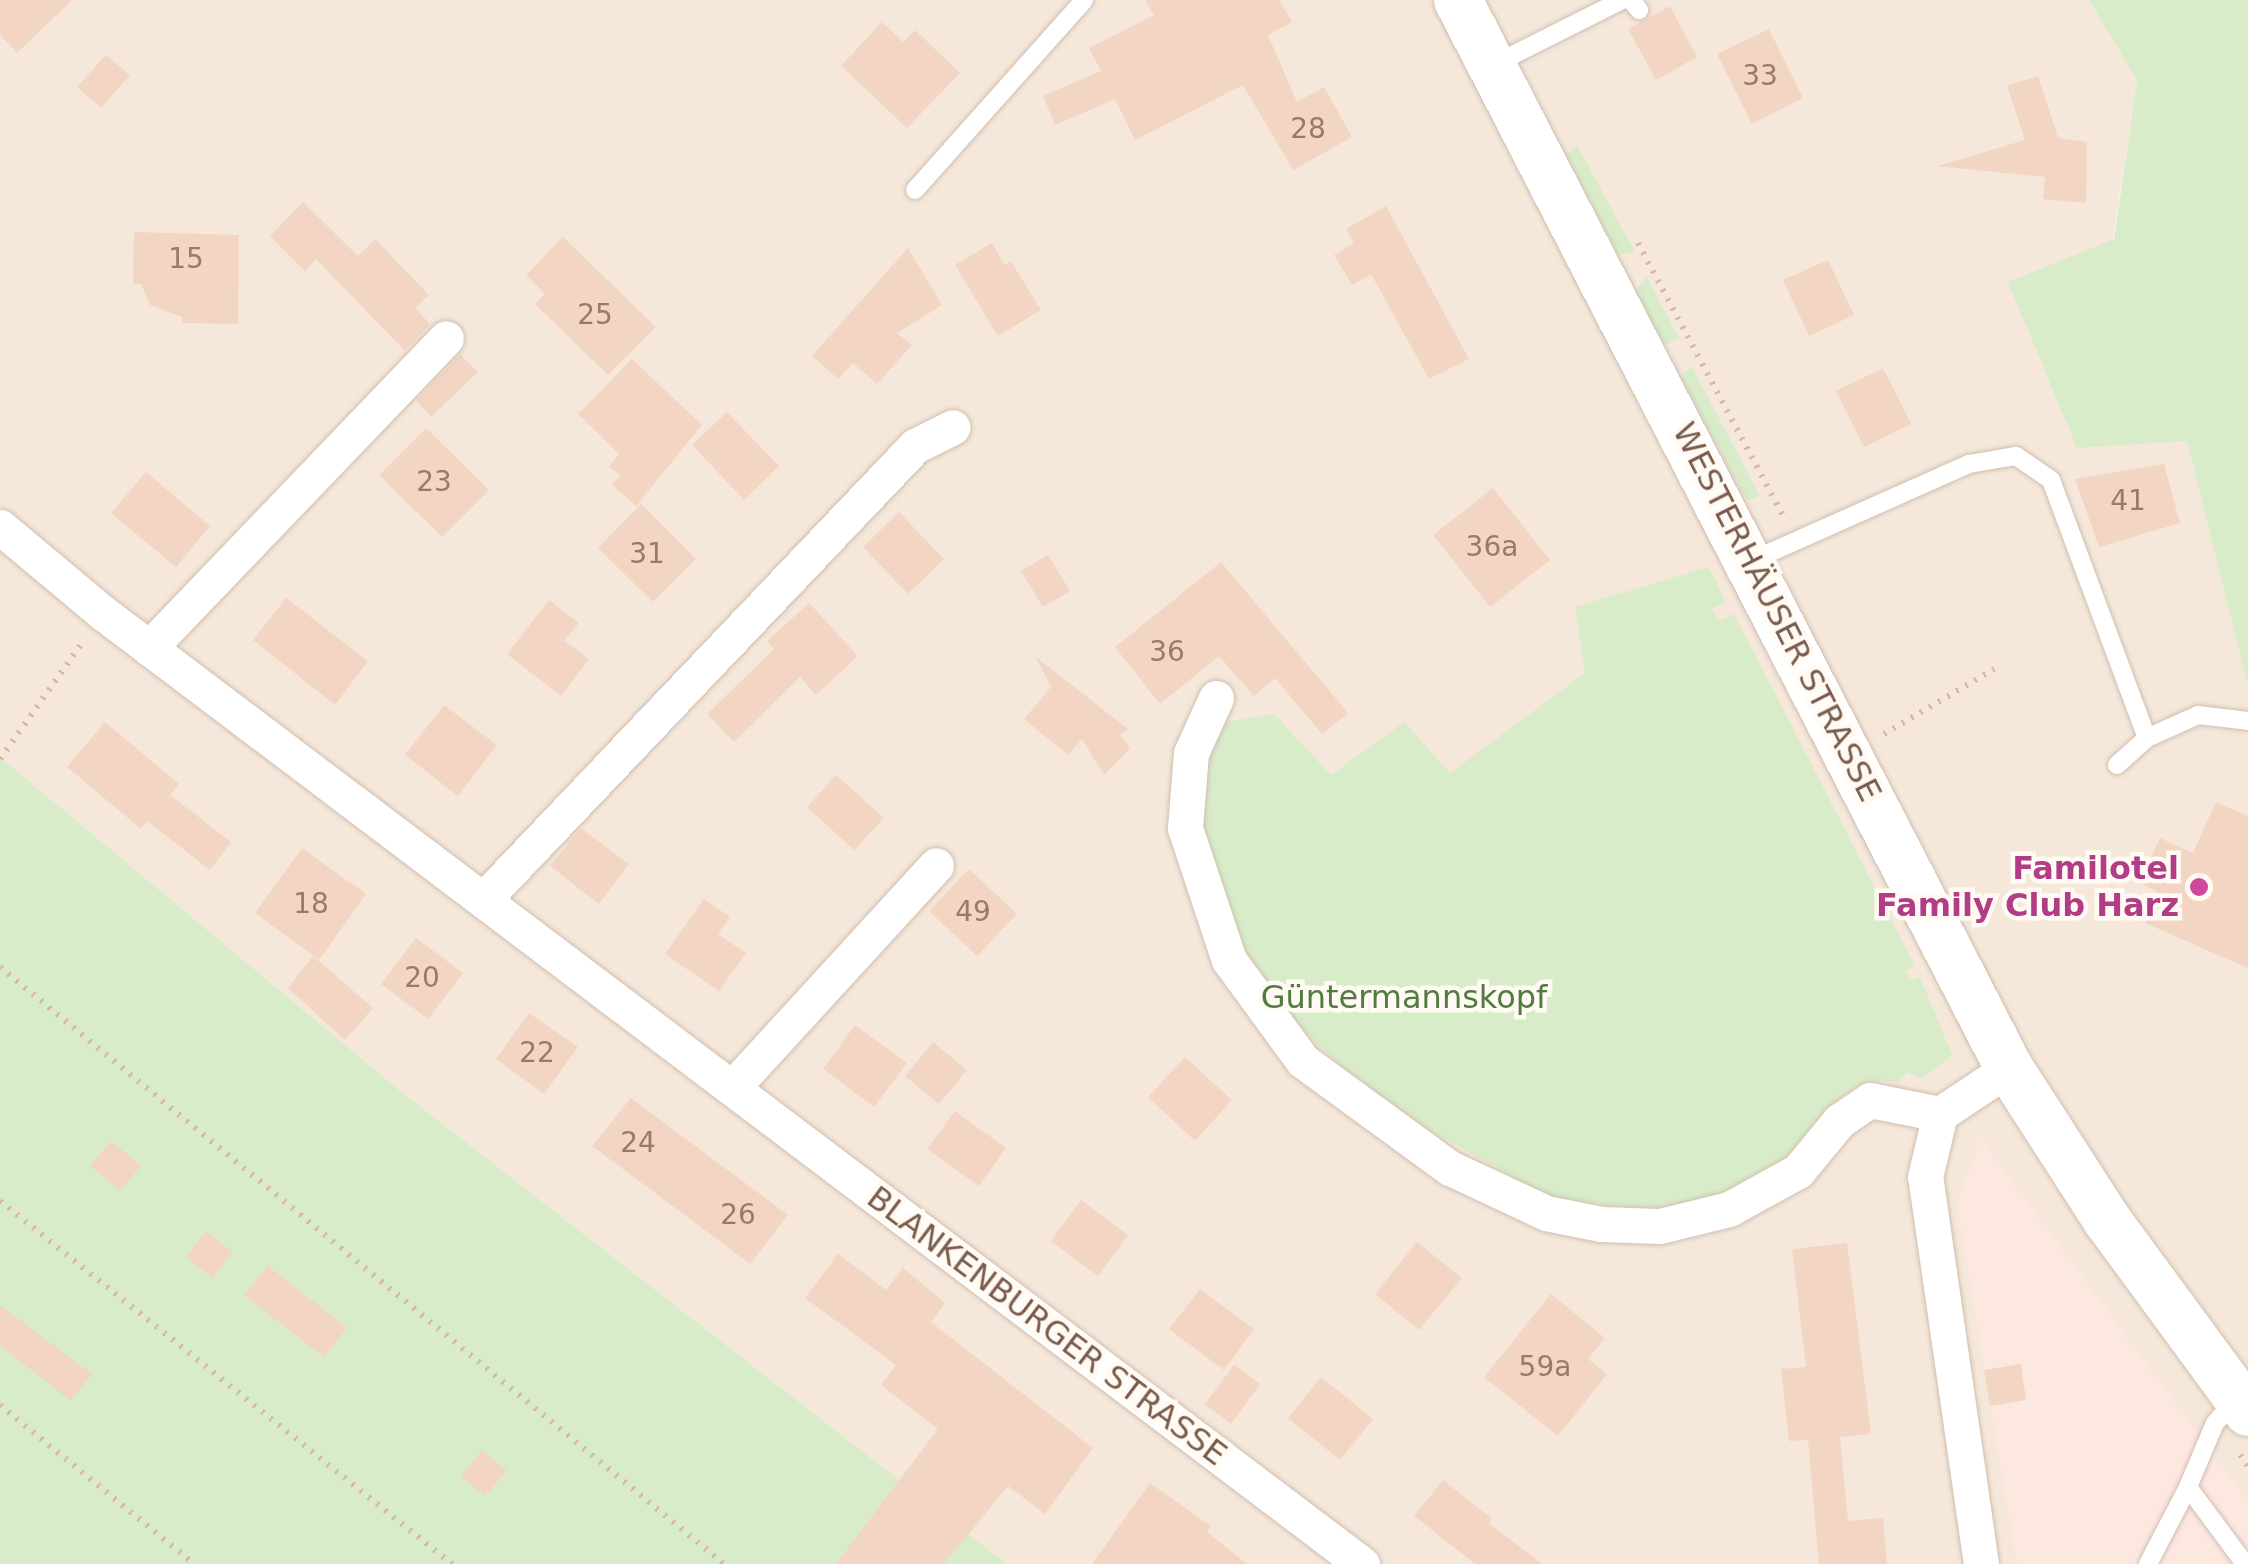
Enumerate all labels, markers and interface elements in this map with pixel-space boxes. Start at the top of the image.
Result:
house number: 33 [1742,59,1778,93]
house number: 28 [1290,112,1326,146]
house number: 15 [168,242,204,276]
house number: 25 [577,298,613,332]
street label: WESTERHÄUSER STRASSE [1665,416,1889,808]
house number: 23 [416,465,452,499]
house number: 41 [2110,484,2146,518]
house number: 36a [1466,530,1518,564]
house number: 31 [629,537,665,571]
house number: 36 [1149,635,1185,669]
place label: Familotel Family Club Harz [1876,850,2179,925]
marker: Familotel Family Club Harz [2188,876,2210,898]
house number: 18 [293,887,329,921]
house number: 49 [955,895,991,929]
house number: 20 [404,961,440,995]
park label: Güntermannskopf [1261,978,1547,1016]
house number: 22 [519,1036,555,1070]
house number: 24 [620,1126,656,1160]
street label: BLANKENBURGER STRASSE [860,1178,1234,1474]
house number: 26 [720,1198,756,1232]
house number: 59a [1519,1350,1571,1384]

